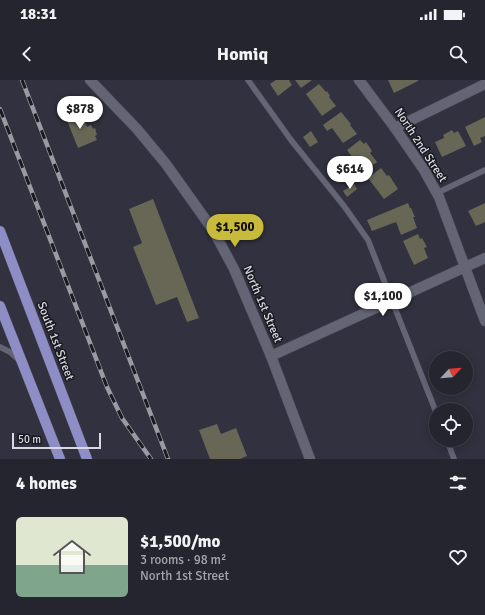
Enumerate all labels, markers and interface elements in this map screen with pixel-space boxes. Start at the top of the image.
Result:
text: 18:31 [20,5,57,23]
icon: back [16,43,38,65]
text: Homiq [217,43,268,65]
icon: search [447,43,469,65]
pin: $878 [56,96,104,130]
text: $878 [66,101,94,117]
street label: North 2nd Street [391,105,450,185]
pin: $614 [326,156,374,190]
text: $614 [336,161,364,177]
pin: $1,500 [202,214,268,248]
text: $1,500 [216,219,254,235]
street label: North 1st Street [240,263,286,345]
pin: $1,100 [350,283,416,317]
text: $1,100 [364,288,402,304]
street label: South 1st Street [34,300,77,382]
north arrow [429,351,473,395]
map controls [429,351,473,447]
button: locate [429,403,473,447]
scale bar [12,431,101,450]
text: 50 m [18,433,41,446]
icon: filters [447,472,469,494]
text: 4 homes [16,473,77,494]
text: $1,500/mo [140,531,220,552]
icon: home [48,533,96,581]
icon: heart [447,546,469,568]
text: 3 rooms · 98 m² [140,552,226,568]
text: North 1st Street [140,568,229,584]

